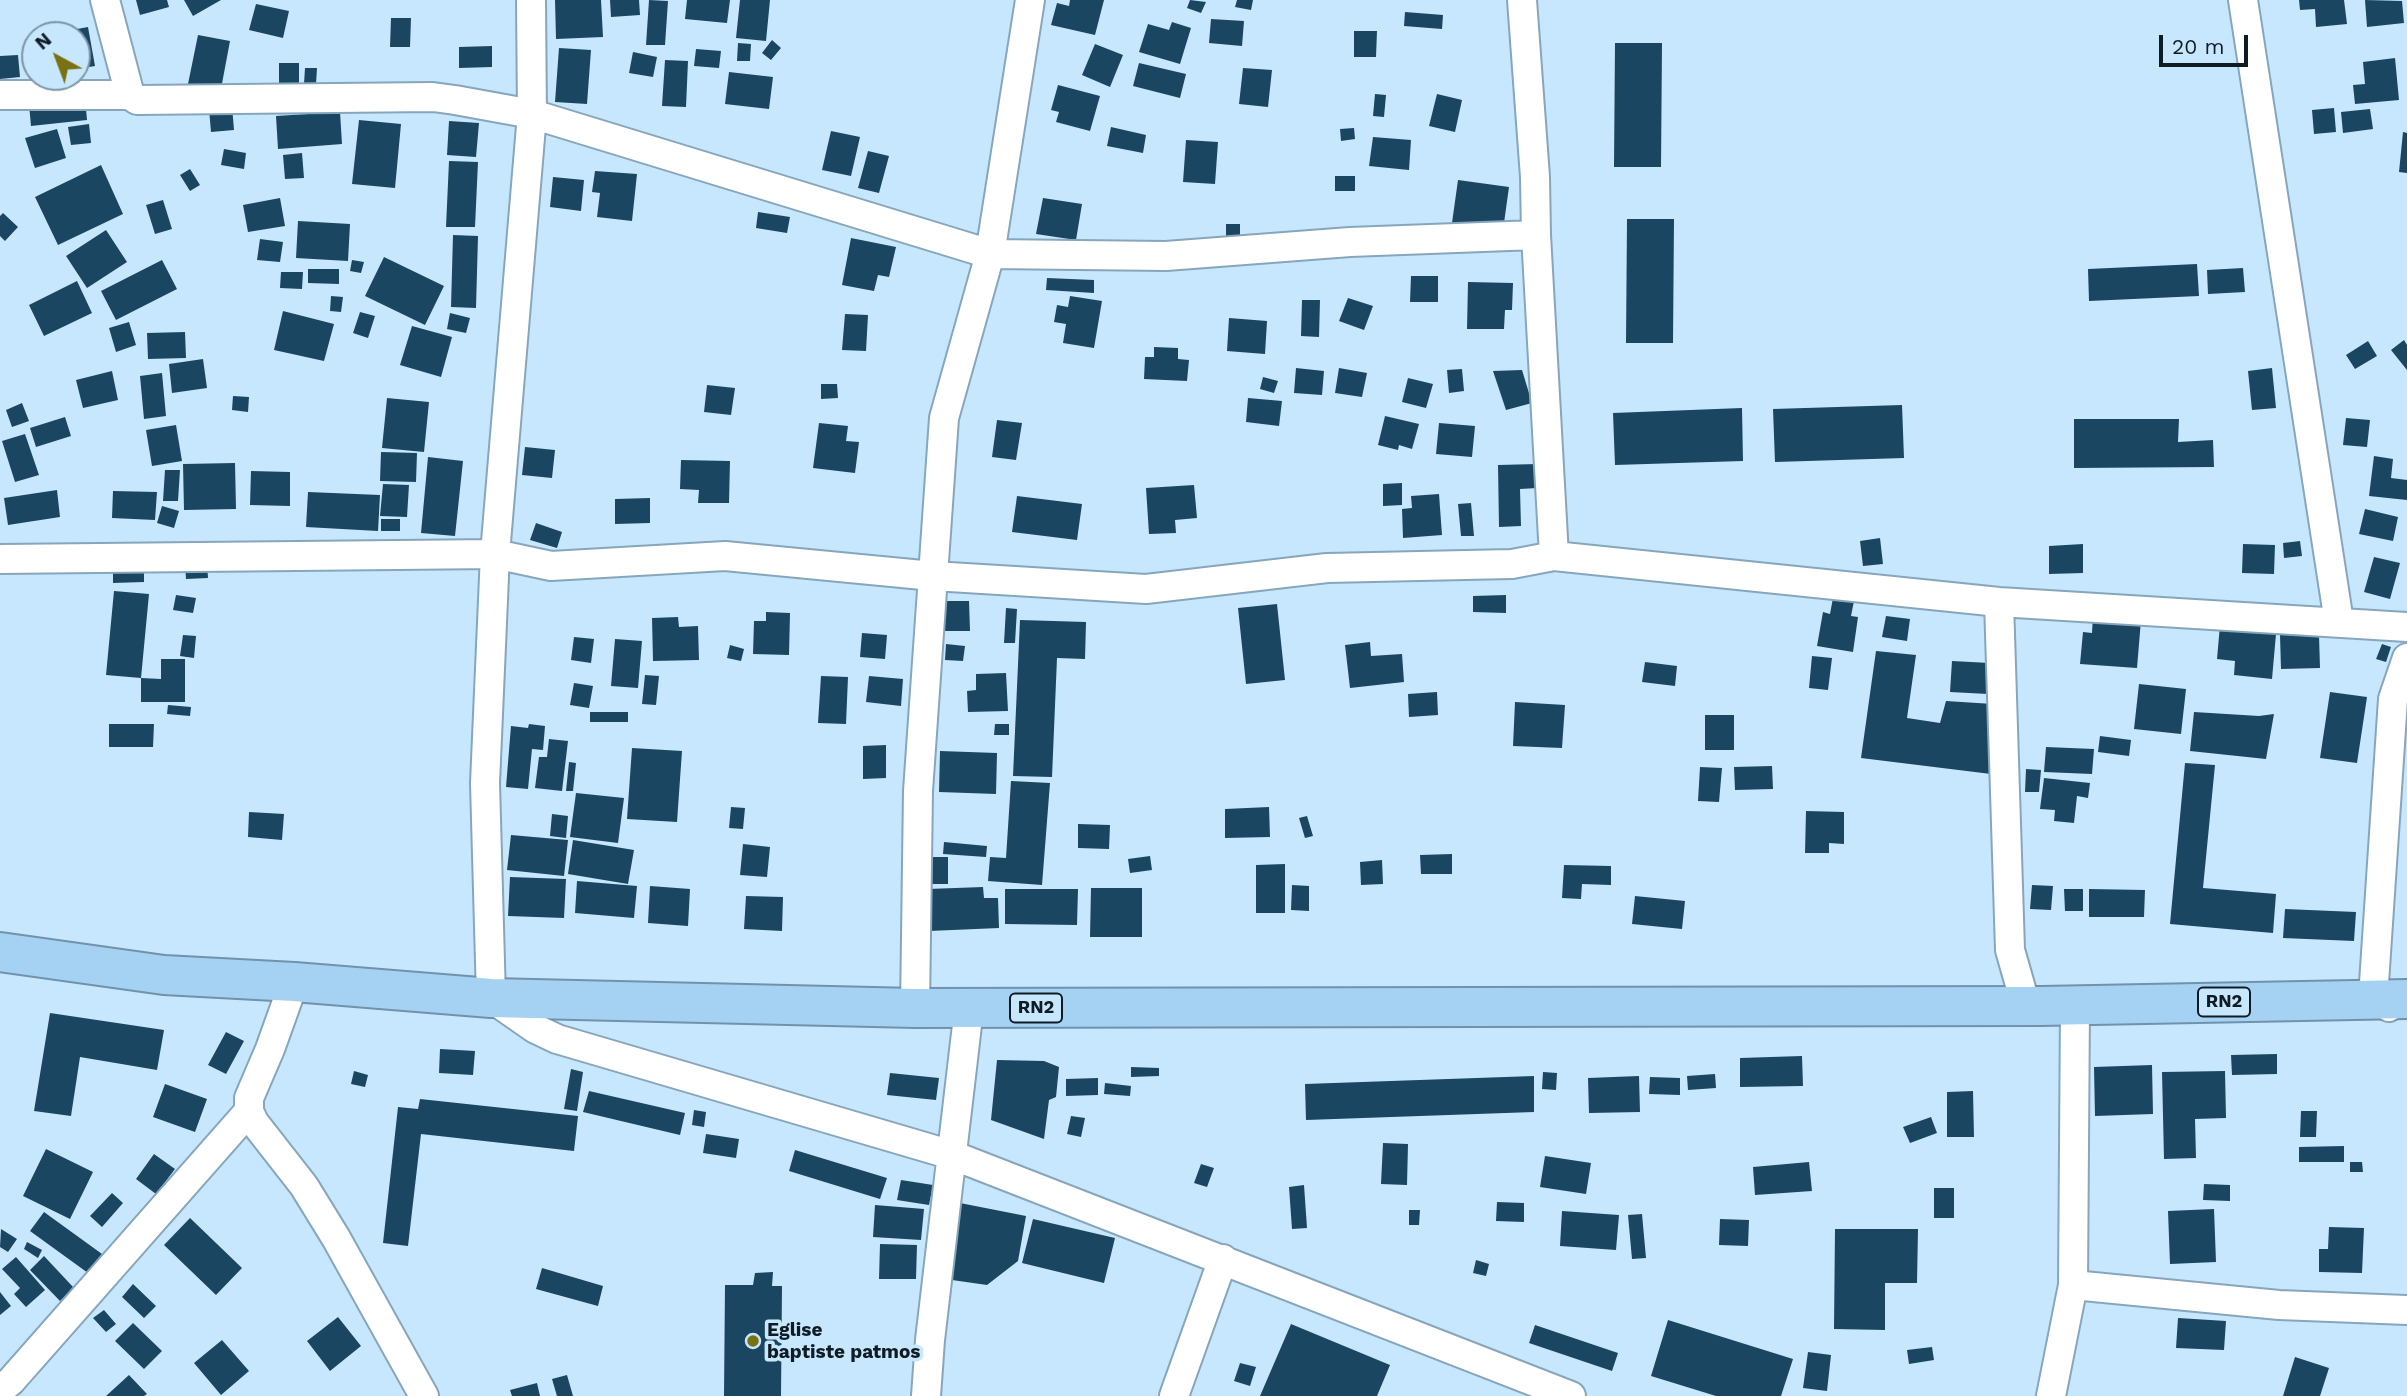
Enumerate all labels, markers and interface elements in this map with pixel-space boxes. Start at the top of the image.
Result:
north arrow [21,21,91,91]
scale bar [2162,21,2251,65]
text: N [30,28,56,55]
text: 20 m [2172,34,2224,59]
road number: RN2 [2198,987,2250,1016]
road number: RN2 [1010,993,1062,1023]
place label: Eglise baptiste patmos [767,1319,920,1363]
marker: Eglise baptiste patmos [745,1333,761,1349]

